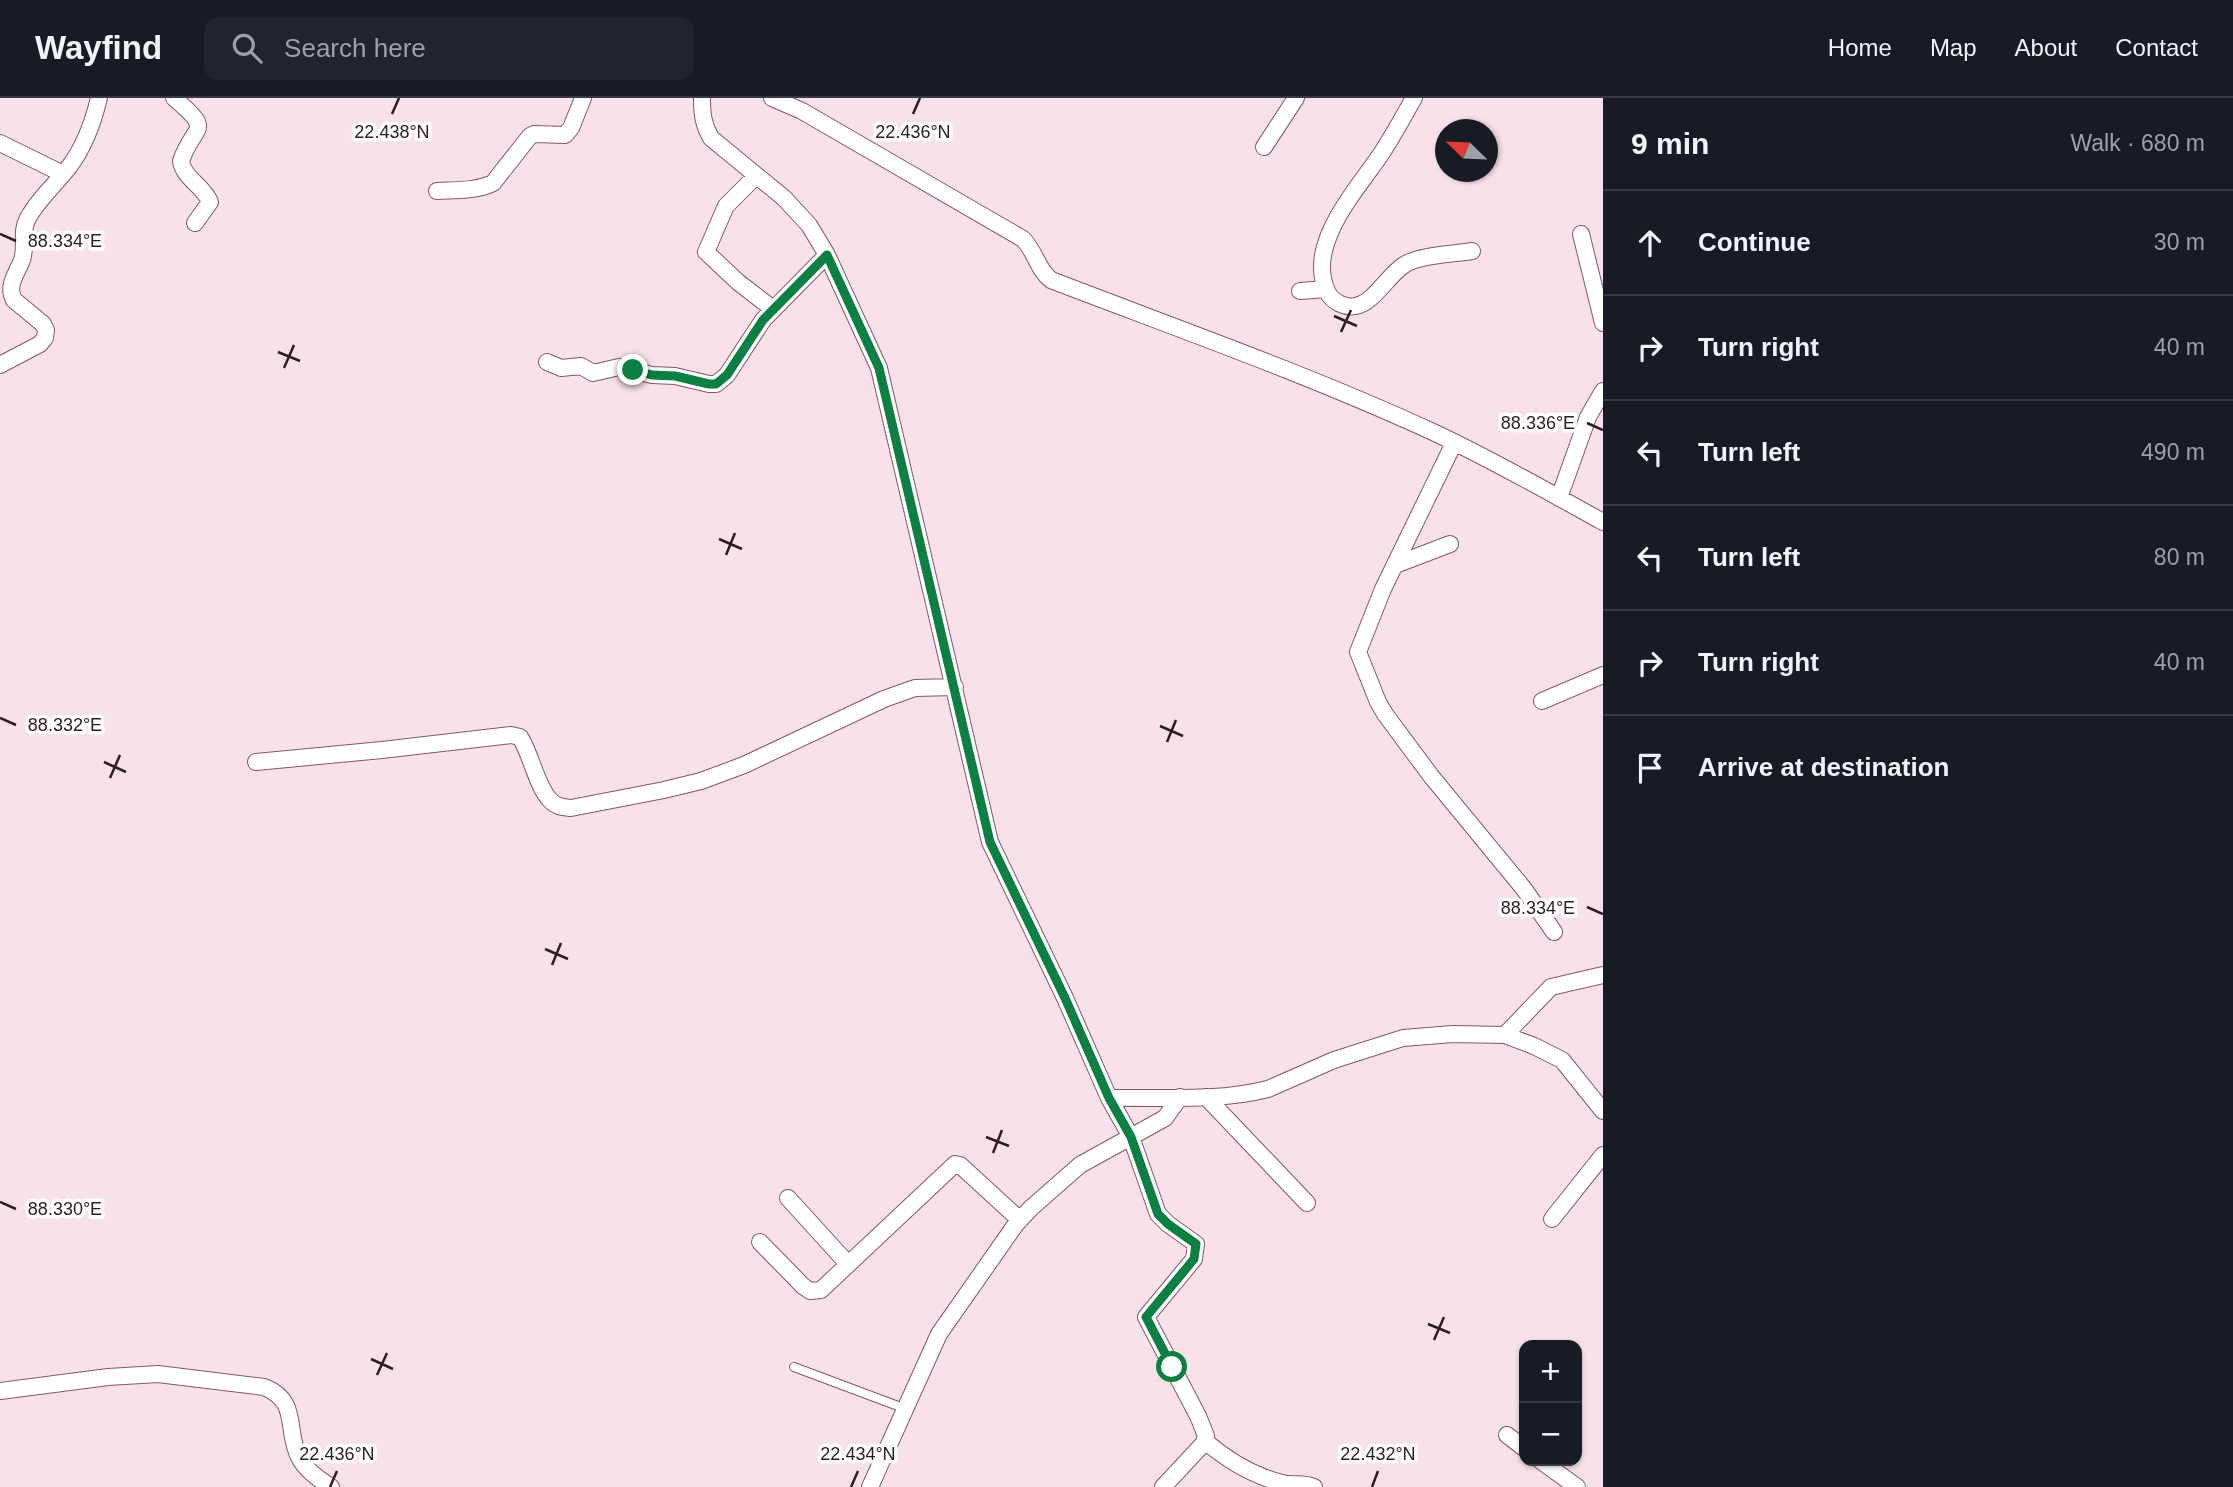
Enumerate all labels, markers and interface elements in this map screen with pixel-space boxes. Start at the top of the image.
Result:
search box [204,17,694,80]
text: Wayfind [35,29,162,66]
icon: search [228,29,266,67]
text: Search here [284,33,426,63]
text: Home [1828,34,1892,61]
text: Map [1930,34,1977,61]
text: About [2015,34,2077,61]
text: Contact [2115,34,2198,61]
north arrow [1435,119,1498,182]
text: 22.438°N [354,122,430,142]
text: 22.436°N [875,122,951,142]
text: 9 min [1631,127,1709,160]
text: Walk · 680 m [2070,130,2205,156]
icon: ahead [1631,224,1669,262]
text: Continue [1698,227,1811,257]
text: 30 m [2154,229,2205,255]
text: 88.334°E [28,231,102,251]
icon: right [1631,329,1669,367]
text: Turn right [1698,332,1819,362]
text: 40 m [2154,334,2205,360]
route end [617,354,648,385]
text: 88.336°E [1501,413,1575,433]
icon: left [1631,434,1669,472]
text: Turn left [1698,437,1800,467]
text: 490 m [2141,439,2205,465]
icon: left [1631,539,1669,577]
text: Turn left [1698,542,1800,572]
text: 80 m [2154,544,2205,570]
icon: right [1631,644,1669,682]
text: Turn right [1698,647,1819,677]
text: 40 m [2154,649,2205,675]
text: 88.332°E [28,715,102,735]
icon: arrive [1631,749,1669,787]
text: Arrive at destination [1698,752,1949,782]
text: 88.334°E [1501,898,1575,918]
text: 88.330°E [28,1199,102,1219]
map controls [1519,1340,1582,1466]
button: + [1519,1340,1582,1403]
route start [1156,1351,1187,1382]
button: − [1519,1403,1582,1466]
text: 22.436°N [299,1444,375,1464]
text: 22.434°N [820,1444,896,1464]
text: 22.432°N [1340,1444,1416,1464]

